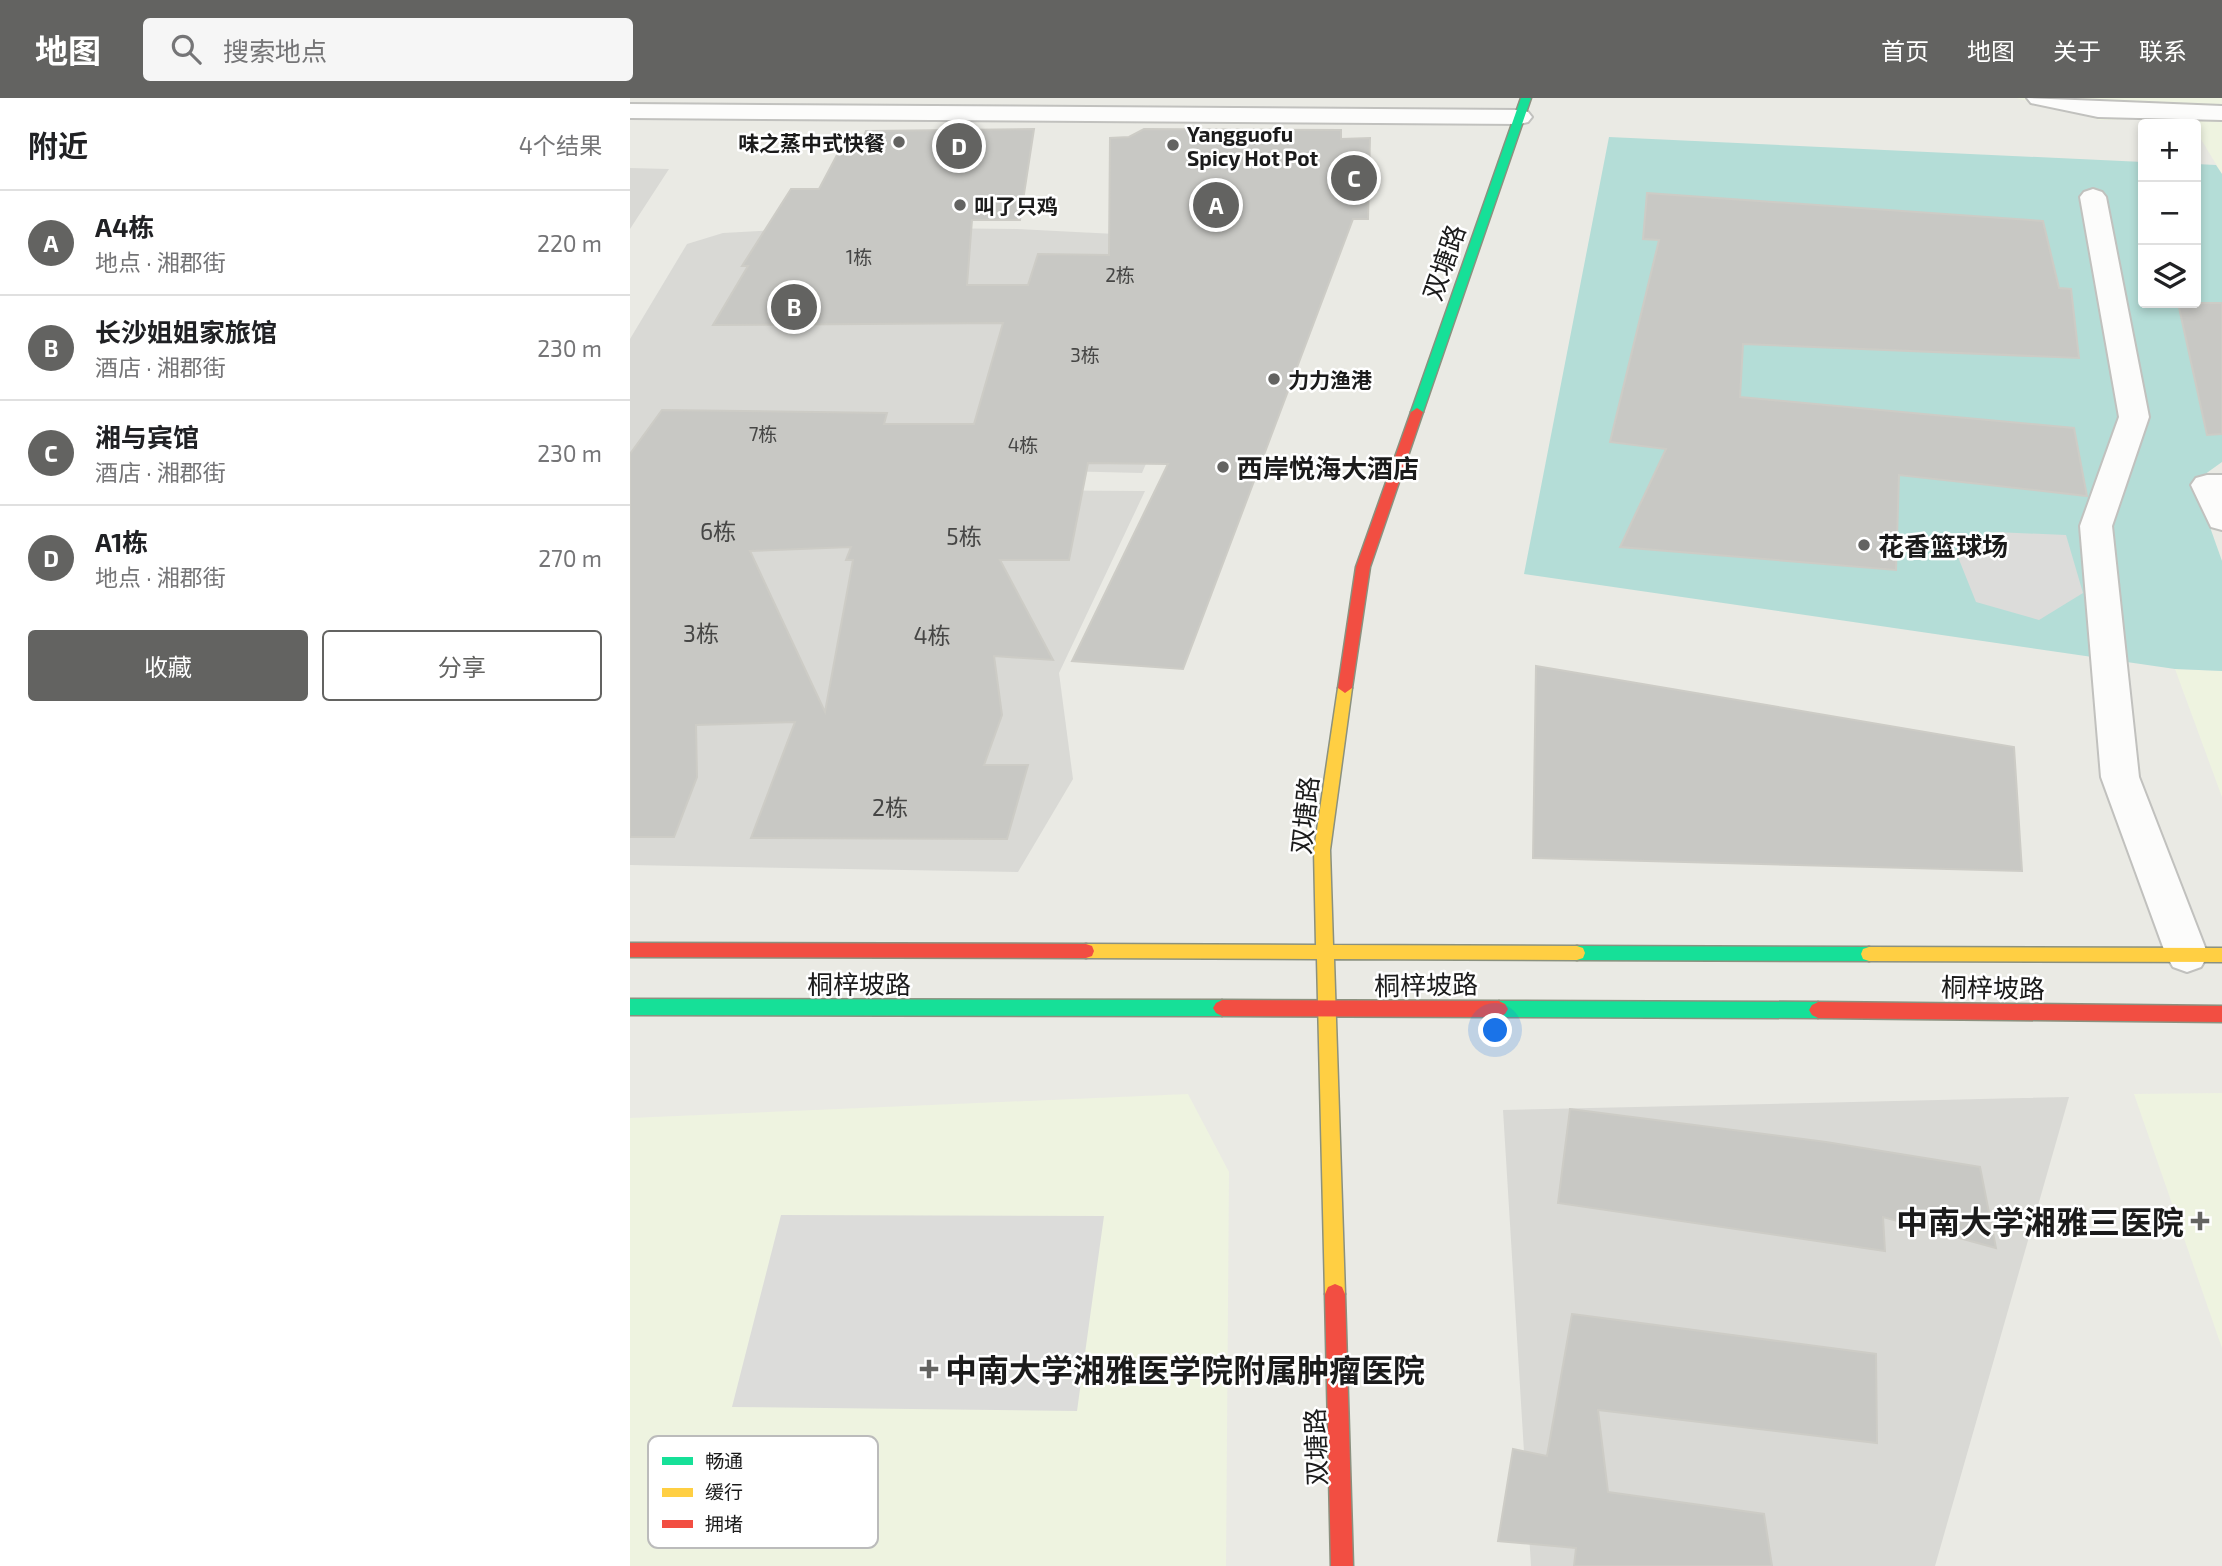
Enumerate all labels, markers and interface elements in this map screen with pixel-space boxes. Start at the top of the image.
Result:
search box [143,18,633,81]
text: 地图 [35,30,101,70]
icon: search [167,30,205,68]
text: 搜索地点 [223,35,327,66]
text: 首页 [1881,36,1929,65]
text: 地图 [1967,36,2015,65]
text: 关于 [2053,36,2101,65]
text: 联系 [2139,36,2187,65]
map controls [2138,119,2201,308]
button: + [2138,119,2201,182]
pin: D [936,120,982,172]
place label: Yangguofu Spicy Hot Pot [1187,121,1319,171]
text: 附近 [28,127,88,163]
place label: 味之蒸中式快餐 [738,130,885,155]
text: 4个结果 [519,131,602,159]
marker: 味之蒸中式快餐 [891,134,907,150]
marker: Yangguofu Spicy Hot Pot [1165,137,1181,153]
pin: C [1331,152,1377,204]
pin: A [1193,179,1239,231]
button: − [2138,182,2201,245]
place label: 叫了只鸡 [974,193,1058,218]
marker: 叫了只鸡 [952,197,968,213]
text: A4栋 [95,211,155,242]
street label: 双塘路 [1416,220,1470,304]
text: A [43,229,59,257]
text: 220 m [537,229,602,257]
house number: 1栋 [846,245,872,268]
button: layers [2138,245,2201,308]
text: 地点 · 湘郡街 [95,248,226,276]
house number: 2栋 [1105,263,1135,286]
pin: B [771,281,817,333]
text: 长沙姐姐家旅馆 [95,316,277,347]
text: B [44,334,58,362]
text: 230 m [537,334,602,362]
house number: 3栋 [1070,343,1100,366]
text: 酒店 · 湘郡街 [95,353,226,381]
place label: 力力渔港 [1288,367,1372,392]
marker: 力力渔港 [1266,371,1282,387]
text: 湘与宾馆 [95,421,199,452]
house number: 7栋 [749,422,777,445]
house number: 4栋 [1008,433,1038,456]
text: C [44,439,58,467]
text: 230 m [537,439,602,467]
place label: 西岸悦海大酒店 [1237,452,1419,483]
text: 酒店 · 湘郡街 [95,458,226,486]
marker: 西岸悦海大酒店 [1215,459,1231,475]
house number: 6栋 [700,517,736,545]
house number: 5栋 [946,522,982,550]
text: A1栋 [95,526,148,557]
place label: 花香篮球场 [1878,530,2008,561]
marker: 花香篮球场 [1856,537,1872,553]
text: D [43,544,59,572]
text: 270 m [538,544,602,572]
text: 地点 · 湘郡街 [95,563,226,591]
house number: 3栋 [683,619,719,647]
house number: 4栋 [913,621,951,649]
button: 收藏 [28,630,308,701]
button: 分享 [322,630,602,701]
street label: 双塘路 [1285,775,1323,855]
house number: 2栋 [872,793,908,821]
street label: 桐梓坡路 [807,968,911,999]
street label: 桐梓坡路 [1374,968,1478,1000]
street label: 桐梓坡路 [1941,971,2045,1003]
your location [1478,1013,1512,1047]
place label: 中南大学湘雅三医院 [1896,1202,2184,1240]
marker: 中南大学湘雅三医院 [2190,1211,2210,1231]
place label: 中南大学湘雅医学院附属肿瘤医院 [945,1350,1425,1388]
marker: 中南大学湘雅医学院附属肿瘤医院 [919,1359,939,1379]
street label: 双塘路 [1298,1407,1332,1487]
legend [648,1436,878,1548]
text: 畅通 [705,1449,743,1472]
text: 缓行 [705,1480,743,1503]
text: 拥堵 [705,1512,743,1535]

